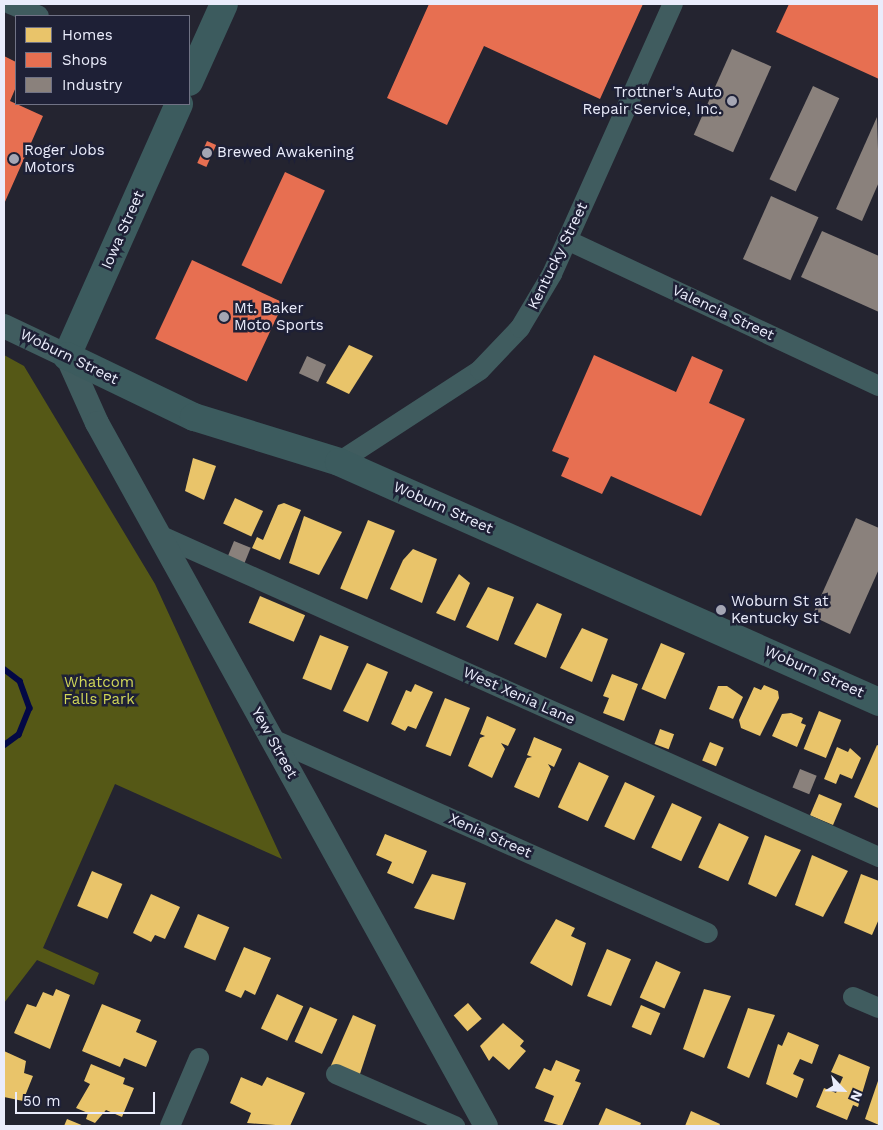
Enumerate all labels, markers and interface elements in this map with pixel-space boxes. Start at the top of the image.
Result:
legend [15,15,190,105]
text: Homes [62,26,113,44]
text: Shops [62,51,107,69]
text: Industry [62,76,122,94]
place label: Trottner's Auto Repair Service, Inc. [582,83,722,118]
marker: Trottner's Auto Repair Service, Inc. [726,95,738,107]
place label: Roger Jobs Motors [24,141,105,176]
place label: Brewed Awakening [217,144,354,162]
marker: Brewed Awakening [201,147,213,159]
marker: Roger Jobs Motors [8,153,20,165]
street label: Iowa Street [98,188,148,272]
street label: Kentucky Street [524,199,592,313]
street label: Valencia Street [669,281,777,345]
place label: Mt. Baker Moto Sports [234,299,324,334]
marker: Mt. Baker Moto Sports [218,311,230,323]
street label: Woburn Street [17,325,121,389]
street label: Woburn Street [390,478,496,538]
place label: Woburn St at Kentucky St [731,592,829,627]
marker: Woburn St at Kentucky St [715,604,727,616]
street label: Woburn Street [761,642,867,702]
street label: West Xenia Lane [460,663,578,729]
park label: Whatcom Falls Park [63,673,135,708]
street label: Yew Street [247,704,301,782]
street label: Xenia Street [446,810,534,862]
north arrow [818,1065,868,1115]
scale bar [18,1082,158,1114]
text: N [847,1088,866,1104]
text: 50 m [23,1092,60,1110]

